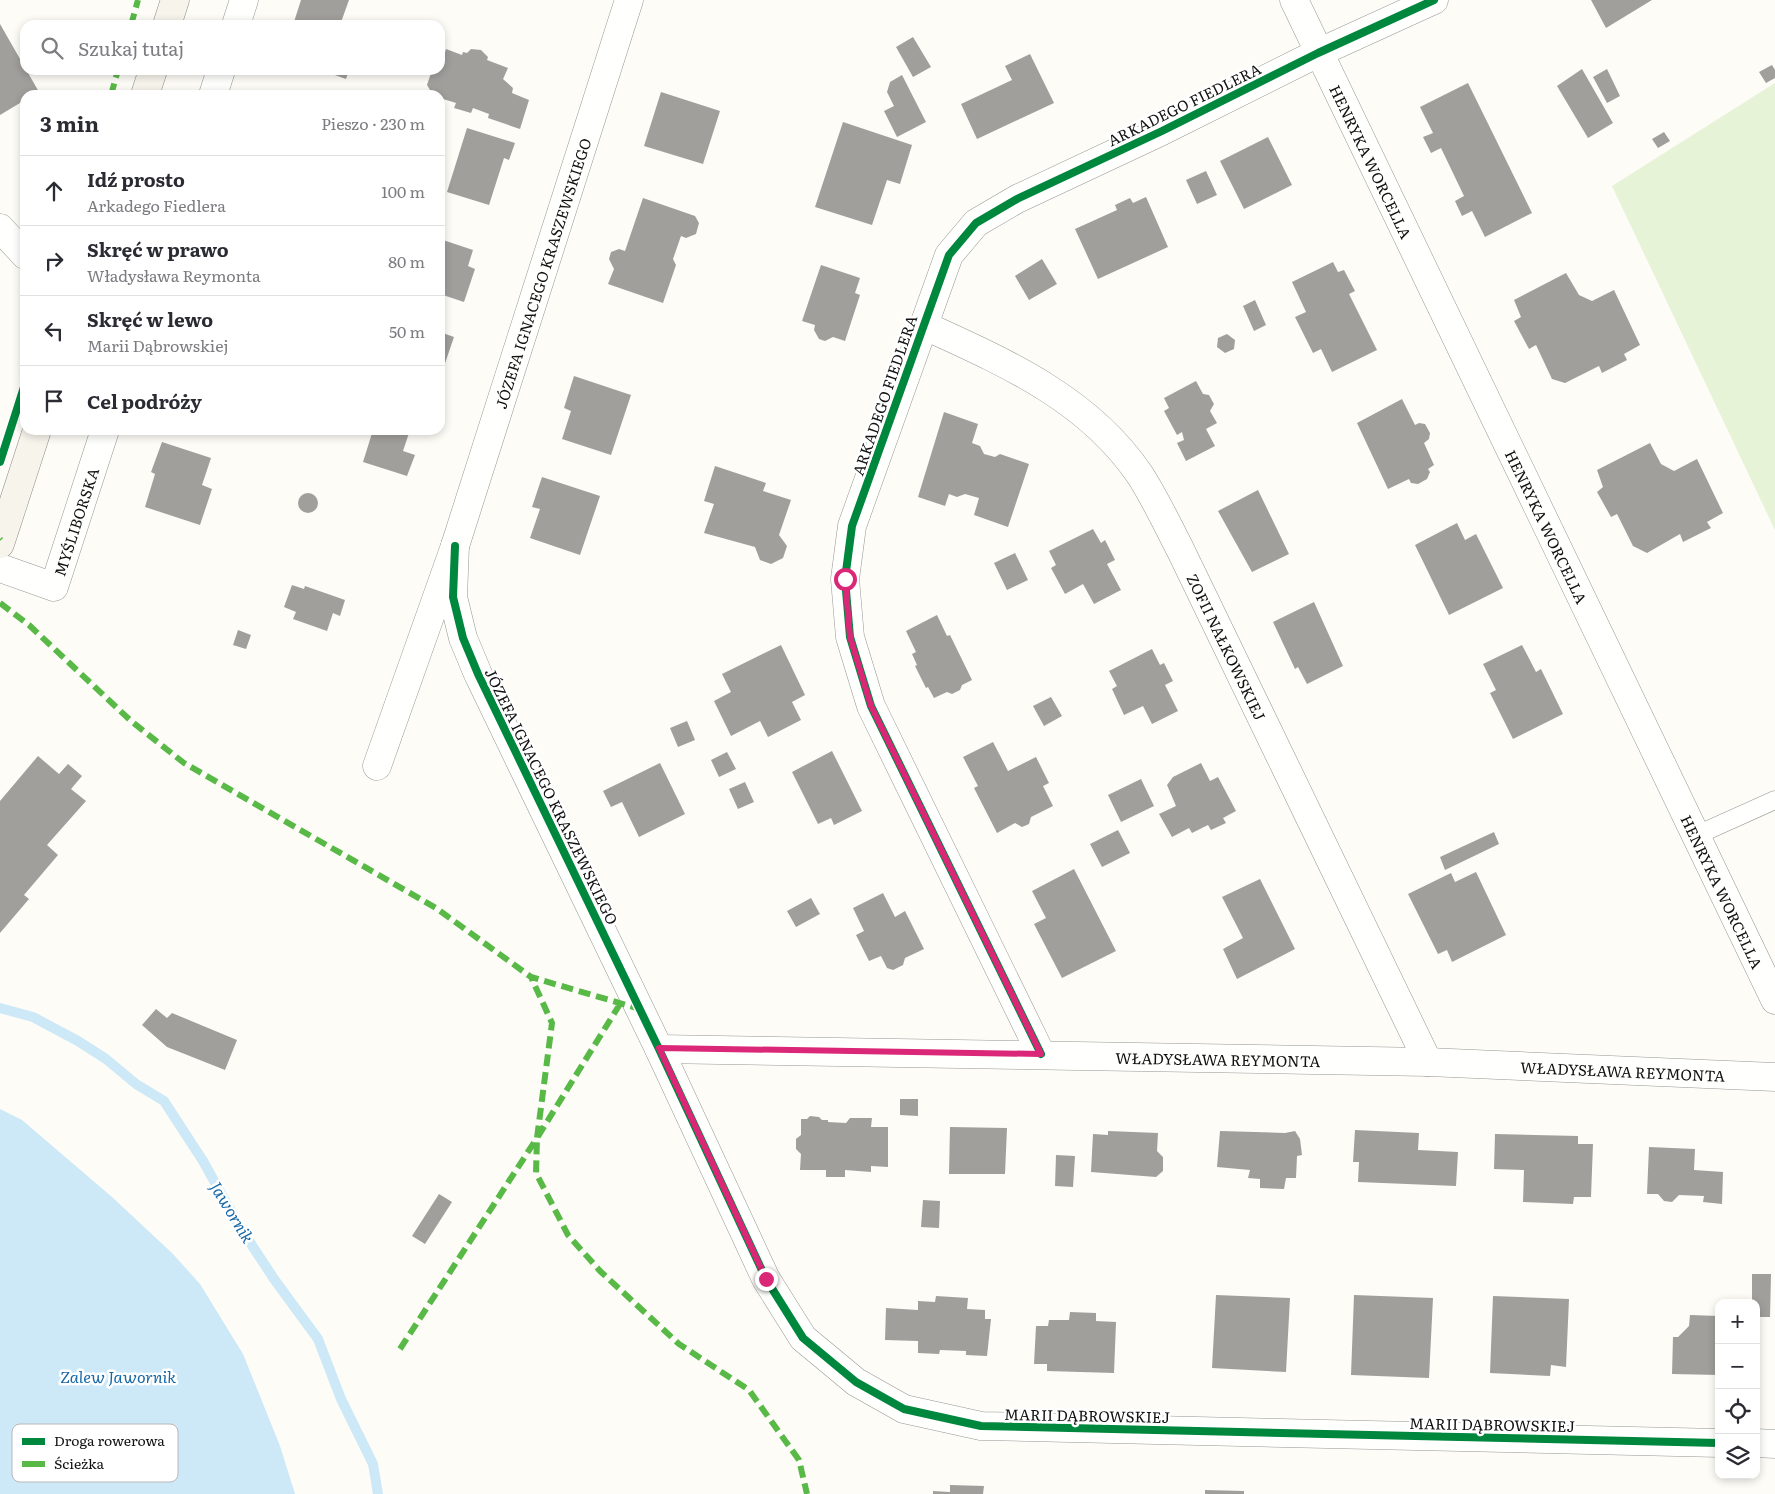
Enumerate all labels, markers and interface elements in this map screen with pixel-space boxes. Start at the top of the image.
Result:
search box [20,20,445,75]
icon: search [38,34,66,62]
text: Szukaj tutaj [78,34,184,62]
street label: ARKADEGO FIEDLERA [1103,57,1265,151]
street label: HENRYKA WORCELLA [1325,80,1418,242]
text: 3 min [40,107,99,138]
text: Pieszo · 230 m [321,111,425,135]
street label: JÓZEFA IGNACEGO KRASZEWSKIEGO [488,135,596,411]
text: Idź prosto [87,165,185,193]
icon: ahead [40,177,68,205]
text: 100 m [381,179,425,203]
text: Arkadego Fiedlera [87,193,226,217]
text: Skręć w prawo [87,235,229,263]
icon: right [40,247,68,275]
text: 80 m [388,249,425,273]
text: Władysława Reymonta [87,263,261,287]
text: Skręć w lewo [87,305,213,333]
street label: ARKADEGO FIEDLERA [846,312,922,478]
icon: left [40,317,68,345]
text: 50 m [389,319,425,343]
text: Marii Dąbrowskiej [87,333,228,357]
icon: arrive [40,387,68,415]
text: Cel podróży [87,387,202,415]
street label: HENRYKA WORCELLA [1500,445,1594,607]
street label: MYŚLIBORSKA [47,464,104,579]
route start [834,568,857,591]
street label: ZOFII NAŁKOWSKIEJ [1182,569,1272,724]
street label: JÓZEFA IGNACEGO KRASZEWSKIEGO [480,664,624,928]
street label: HENRYKA WORCELLA [1676,810,1770,972]
street label: WŁADYSŁAWA REYMONTA [1115,1045,1321,1072]
street label: WŁADYSŁAWA REYMONTA [1520,1055,1726,1086]
water label: Jawornik [205,1177,261,1247]
route end [755,1268,778,1291]
map controls [1715,1299,1760,1479]
button: + [1715,1299,1760,1344]
button: − [1715,1344,1760,1389]
water label: Zalew Jawornik [60,1364,176,1388]
button: locate [1715,1389,1760,1434]
street label: MARII DĄBROWSKIEJ [1004,1402,1170,1428]
street label: MARII DĄBROWSKIEJ [1409,1411,1575,1437]
legend [12,1424,178,1482]
text: Droga rowerowa [54,1430,165,1450]
button: layers [1715,1434,1760,1479]
text: Ścieżka [54,1453,105,1473]

